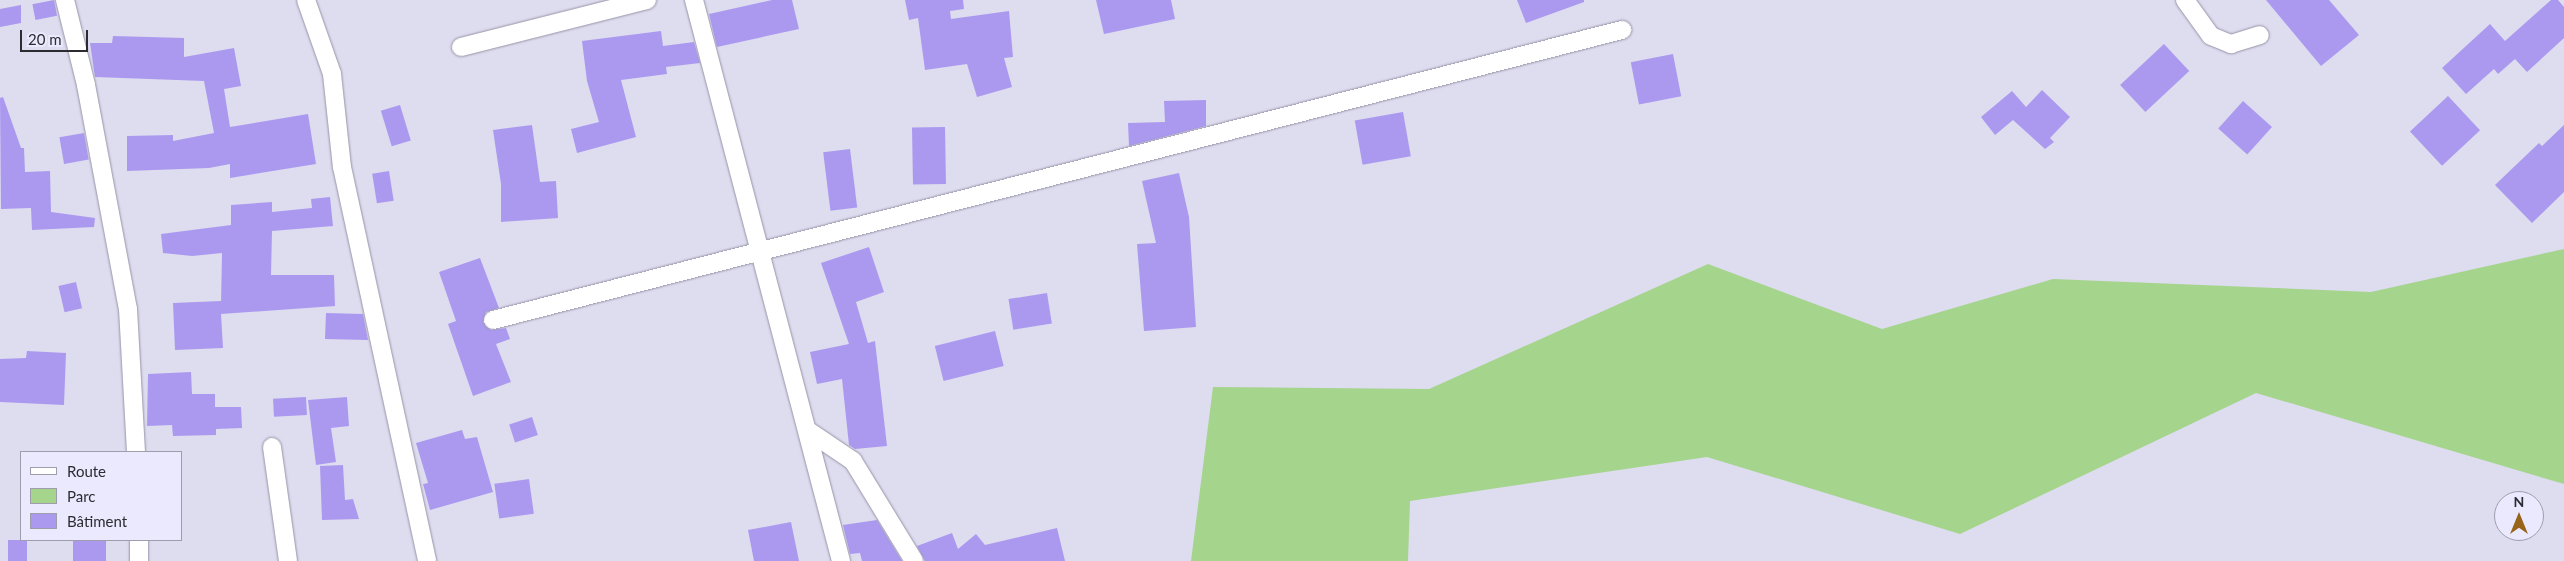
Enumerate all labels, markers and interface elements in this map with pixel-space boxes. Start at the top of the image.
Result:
scale bar [22,20,90,52]
text: 20 m [28,30,62,48]
legend [20,451,182,541]
text: Route [67,462,106,480]
text: Parc [67,487,96,505]
north arrow [2494,491,2544,541]
text: N [2514,493,2524,510]
text: Bâtiment [67,512,127,530]

